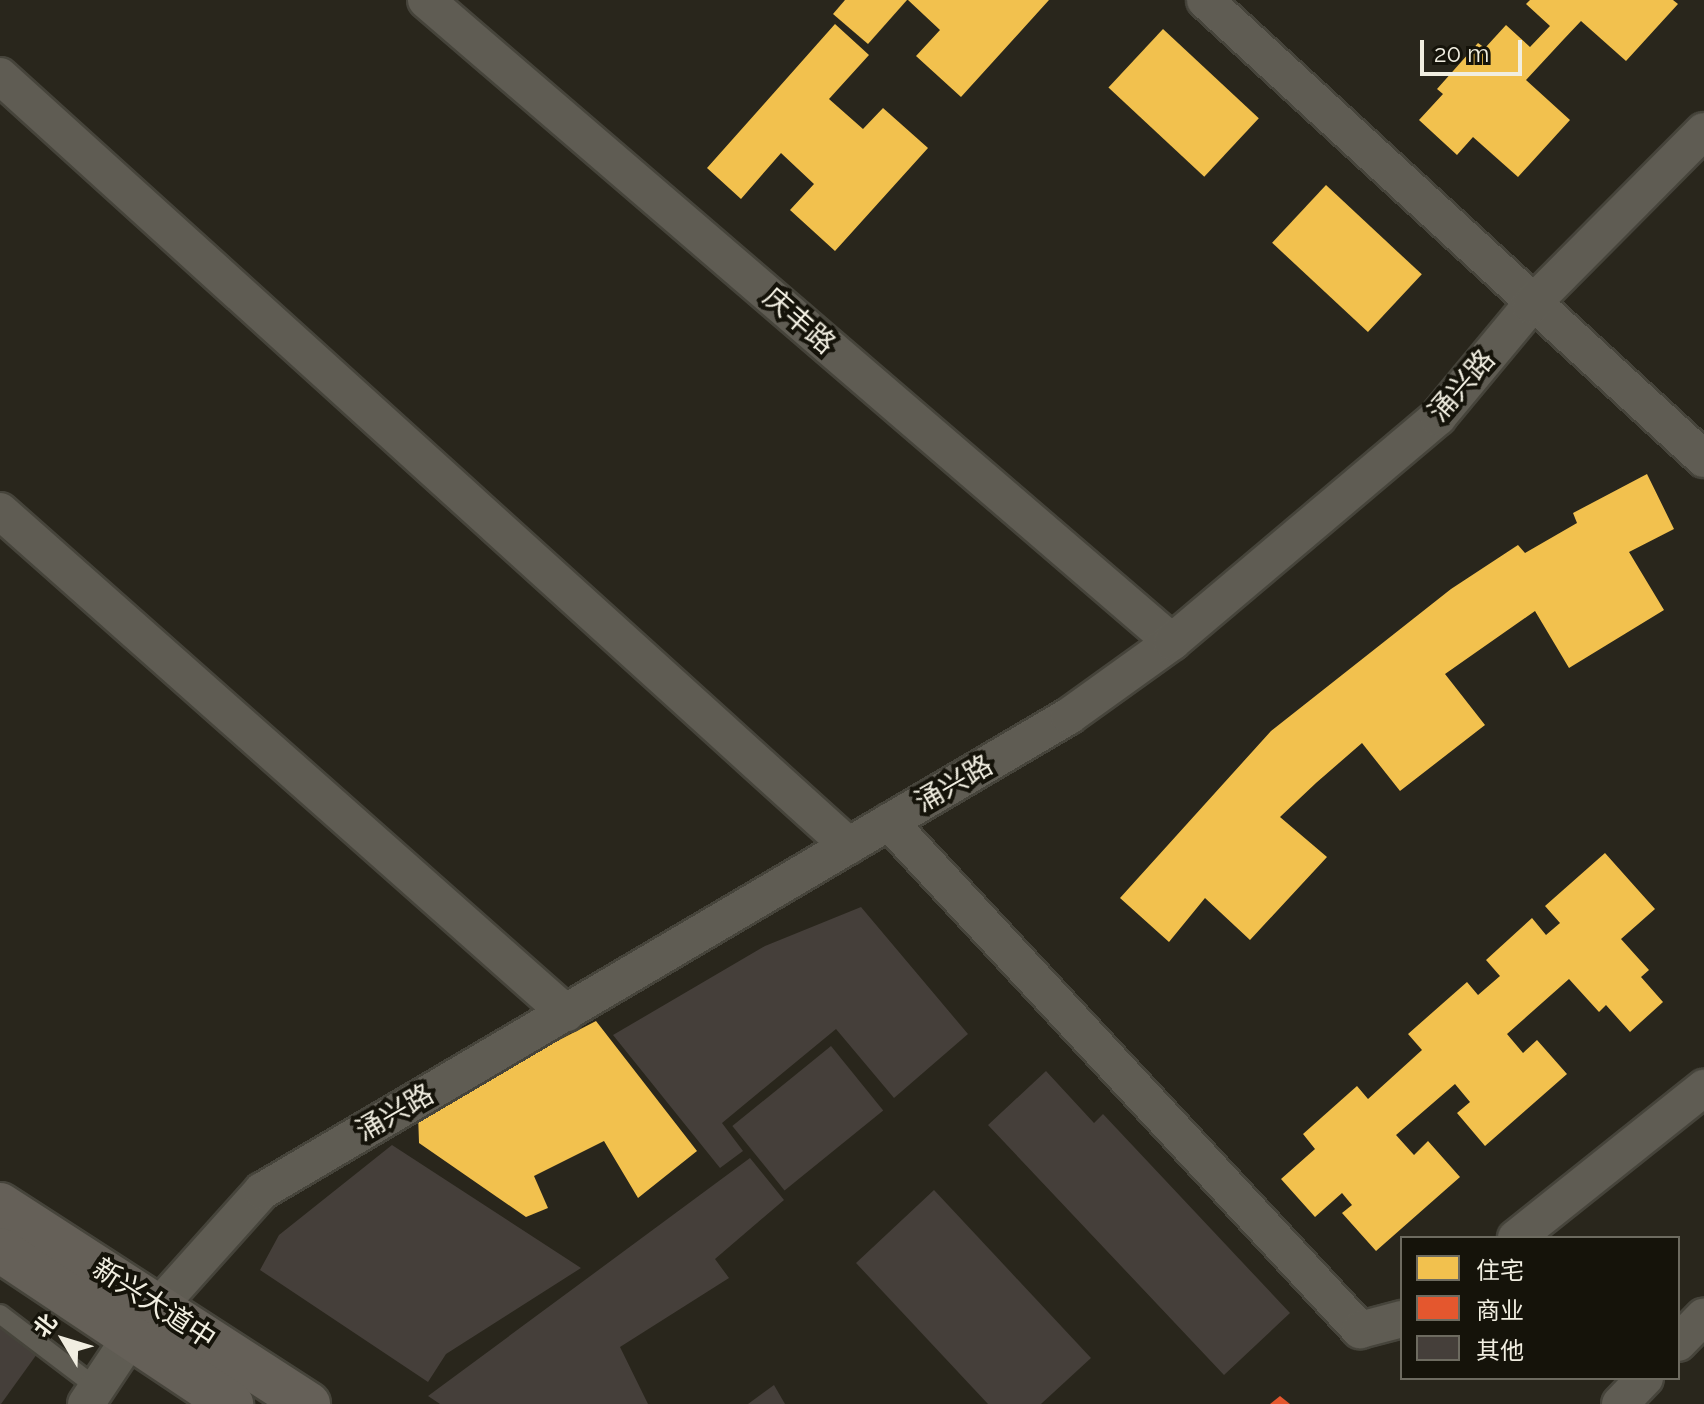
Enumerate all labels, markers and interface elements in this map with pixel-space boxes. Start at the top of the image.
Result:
scale bar [1424,24,1526,74]
text: 20 m [1434,39,1489,68]
street label: 庆丰路 [756,281,842,361]
street label: 涌兴路 [1422,343,1502,429]
street label: 涌兴路 [909,748,999,820]
street label: 涌兴路 [350,1077,440,1149]
legend [1400,1236,1680,1380]
street label: 新兴大道中 [86,1252,222,1356]
text: 住宅 [1476,1256,1524,1285]
text: 商业 [1476,1296,1524,1325]
north arrow [24,1300,104,1380]
text: 北 [28,1309,62,1342]
text: 其他 [1476,1336,1524,1365]

